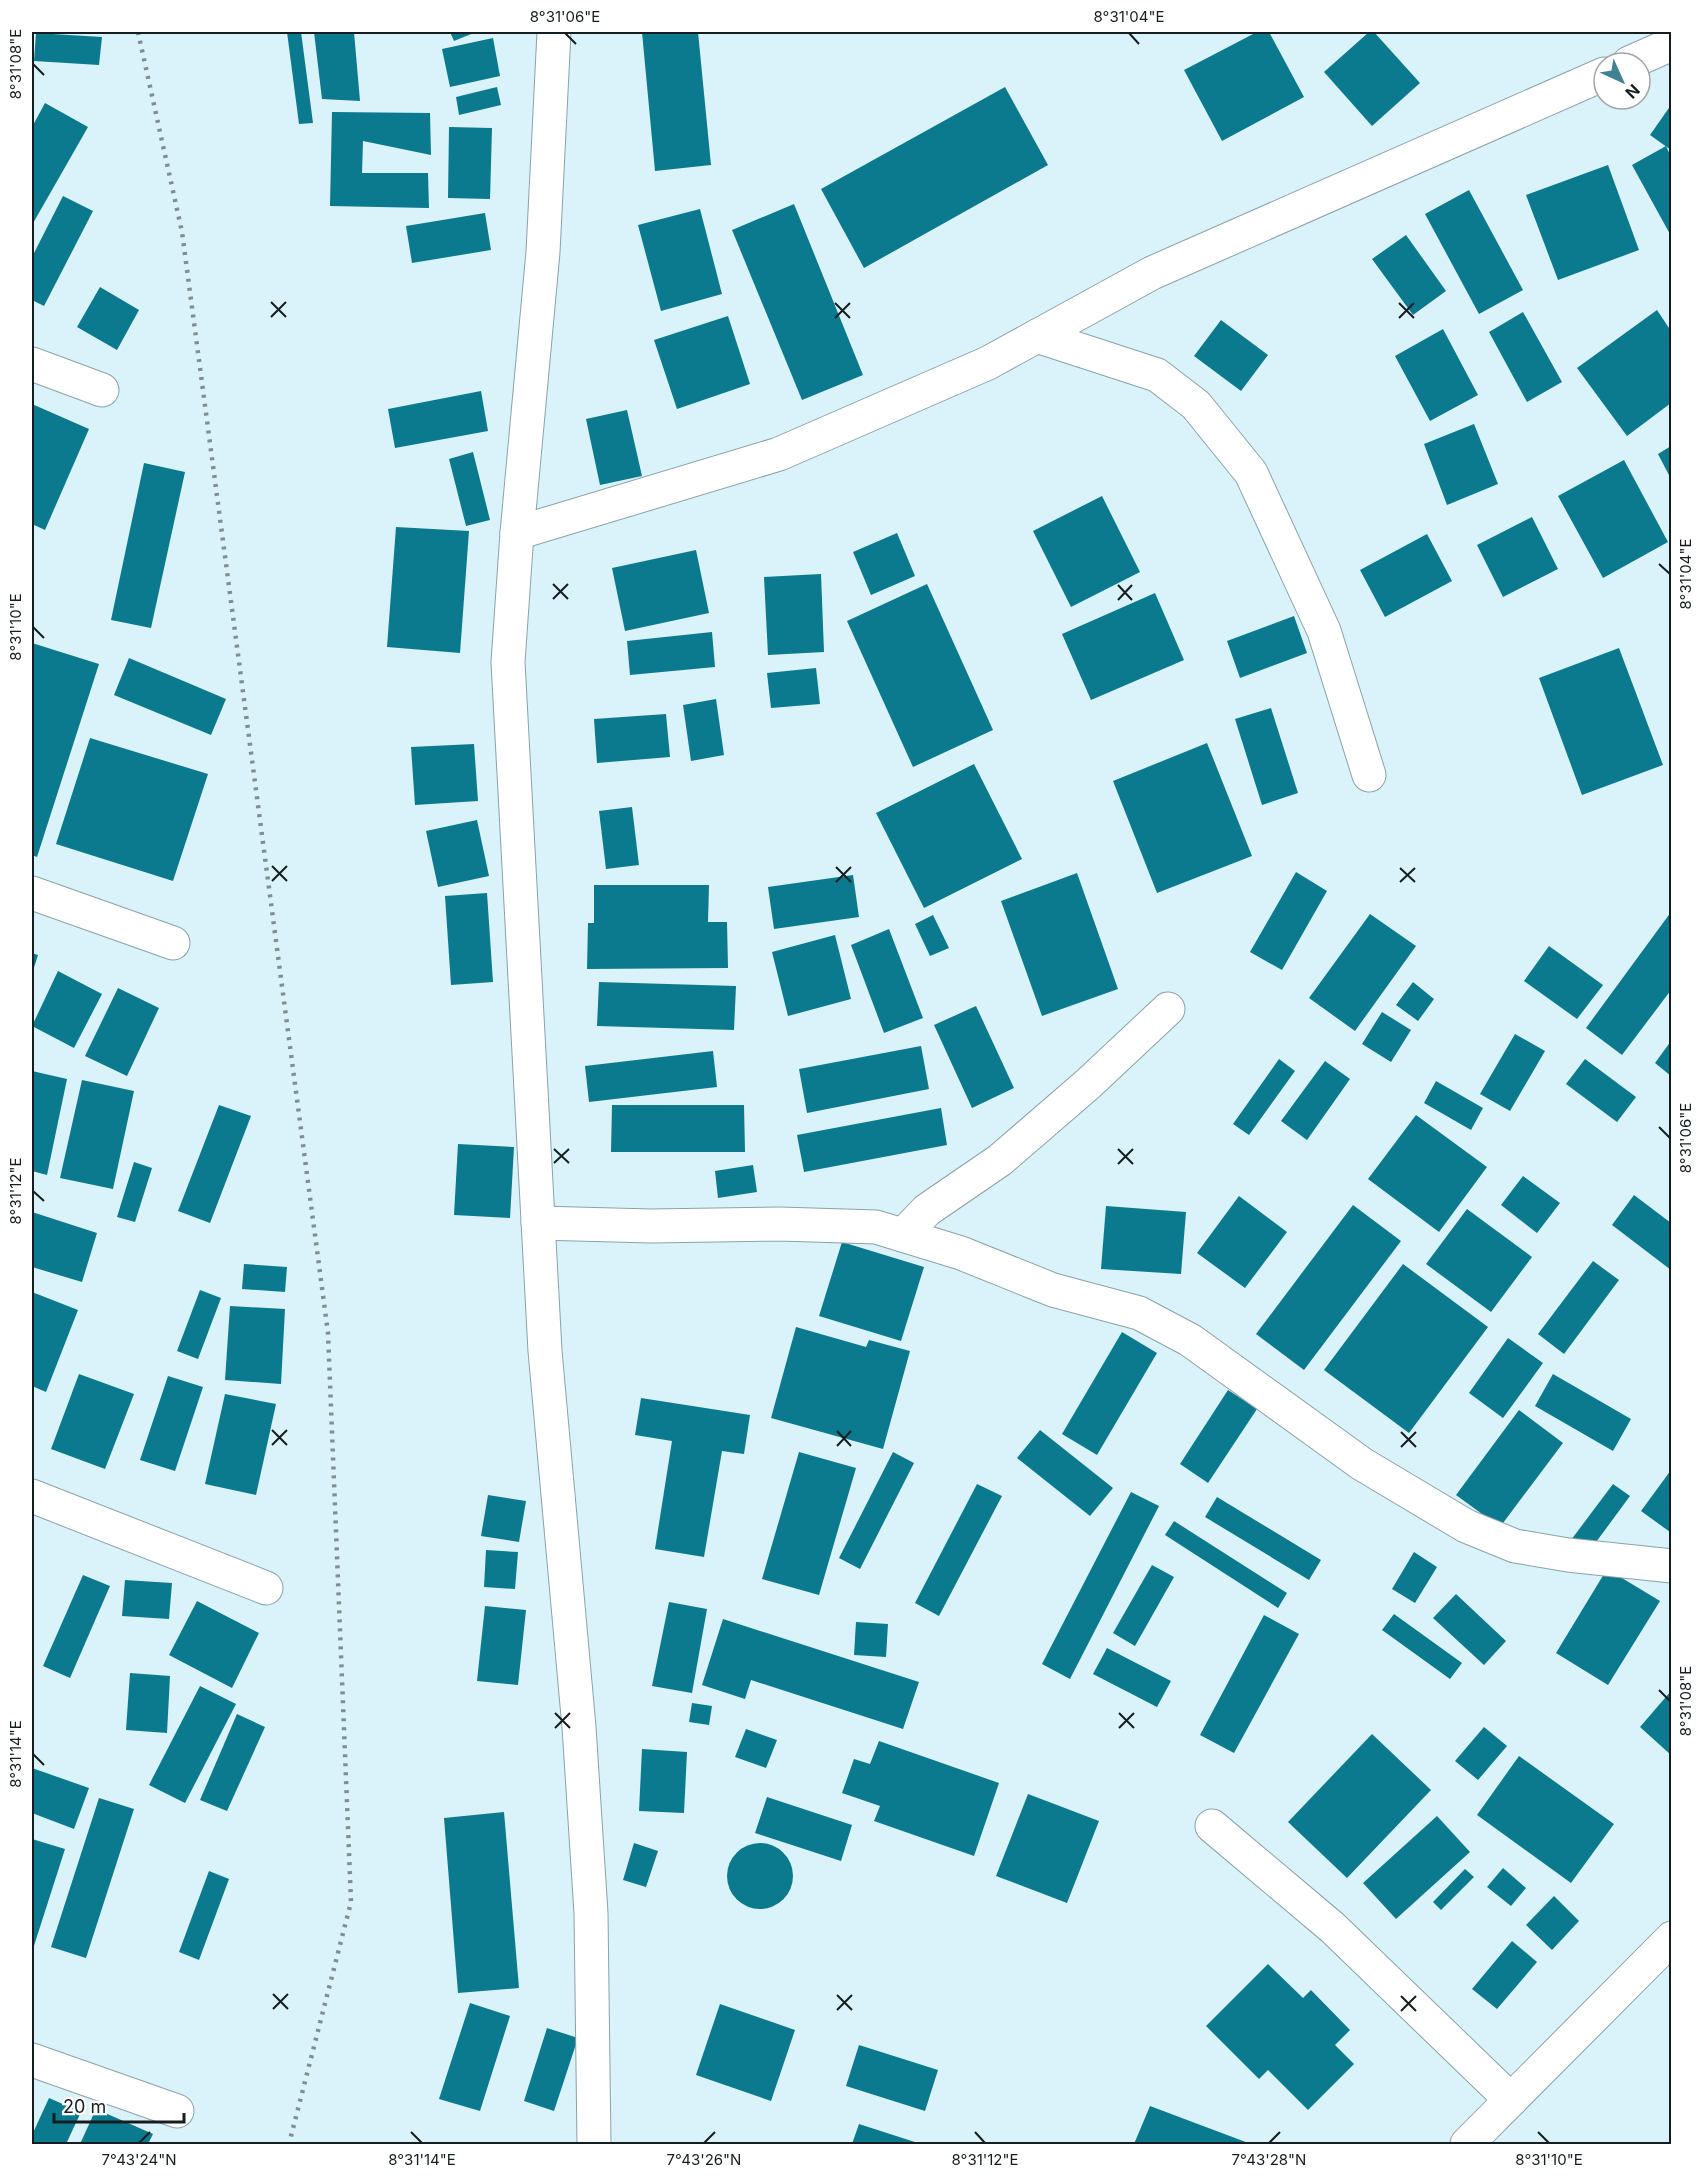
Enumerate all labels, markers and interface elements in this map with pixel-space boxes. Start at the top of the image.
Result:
text: 8°31'06"E [530,7,600,26]
text: 8°31'04"E [1094,7,1164,26]
text: 8°31'08"E [6,29,25,99]
north arrow [1592,51,1652,111]
text: N [1621,80,1644,103]
text: 8°31'04"E [1676,539,1695,609]
text: 8°31'10"E [6,593,25,661]
text: 8°31'06"E [1676,1103,1695,1173]
text: 8°31'12"E [6,1157,25,1225]
text: 8°31'08"E [1676,1666,1695,1736]
text: 8°31'14"E [6,1720,25,1788]
scale bar [54,2086,184,2124]
text: 20 m [63,2096,106,2117]
text: 7°43'24"N [102,2150,177,2169]
text: 8°31'14"E [388,2150,456,2169]
text: 7°43'26"N [667,2150,741,2169]
text: 8°31'12"E [951,2150,1019,2169]
text: 7°43'28"N [1232,2150,1306,2169]
text: 8°31'10"E [1515,2150,1583,2169]

